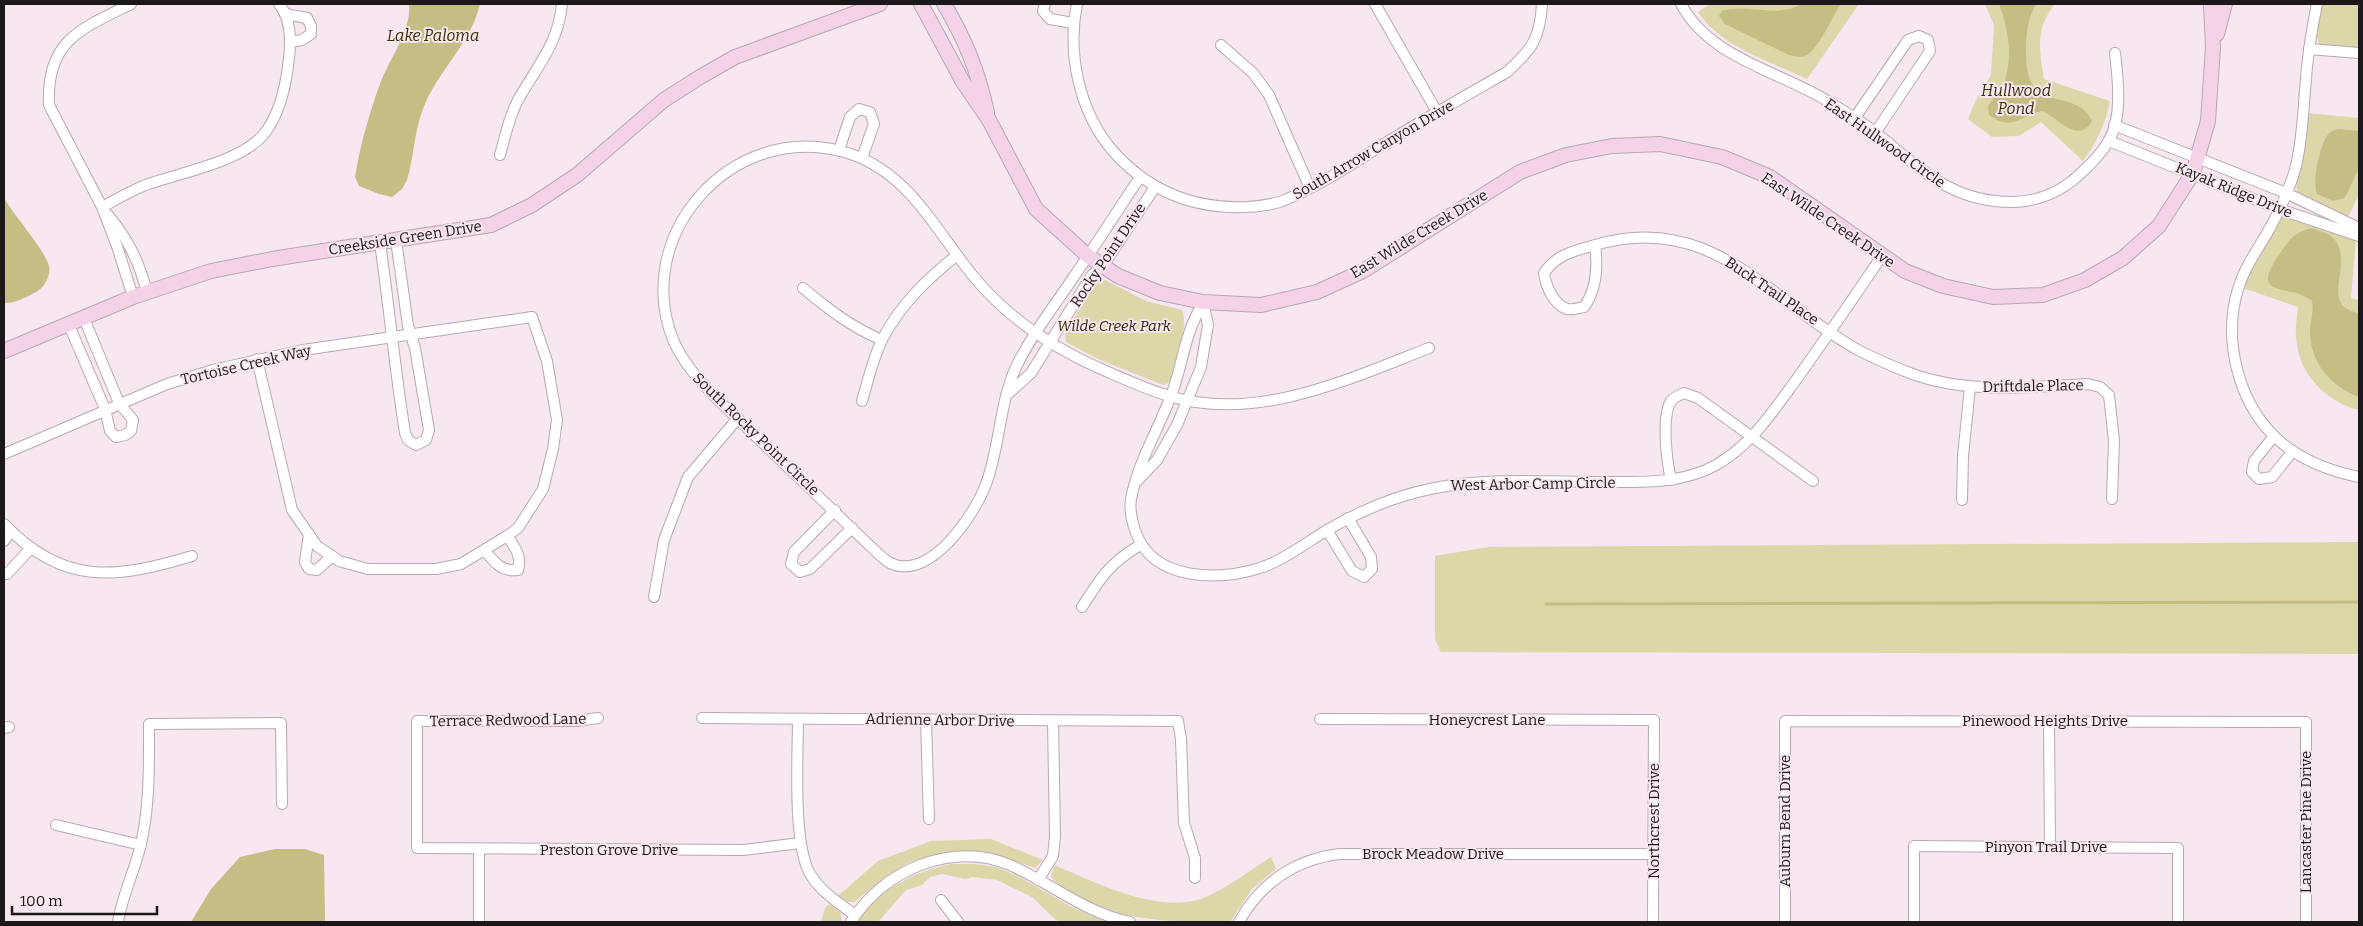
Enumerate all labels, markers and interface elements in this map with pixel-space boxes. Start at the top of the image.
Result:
water label: Lake Paloma [387,26,479,45]
water label: Hullwood Pond [1981,81,2051,118]
street label: East Hullwood Circle [1821,95,1949,191]
street label: South Arrow Canyon Drive [1289,96,1457,204]
street label: Kayak Ridge Drive [2173,158,2295,222]
street label: East Wilde Creek Drive [1758,169,1898,271]
street label: East Wilde Creek Drive [1347,186,1491,282]
street label: Rocky Point Drive [1067,200,1149,310]
street label: Creekside Green Drive [327,217,483,259]
street label: Buck Trail Place [1722,253,1822,329]
park label: Wilde Creek Park [1057,317,1172,335]
street label: Tortoise Creek Way [179,341,313,389]
street label: South Rocky Point Circle [689,369,823,499]
street label: Driftdale Place [1982,376,2084,396]
street label: West Arbor Camp Circle [1450,474,1616,494]
street label: Terrace Redwood Lane [429,710,587,730]
street label: Adrienne Arbor Drive [865,710,1015,730]
street label: Honeycrest Lane [1429,711,1545,729]
street label: Pinewood Heights Drive [1962,712,2128,730]
street label: Lancaster Pine Drive [2297,751,2315,893]
street label: Auburn Bend Drive [1776,755,1794,887]
street label: Northcrest Drive [1645,763,1663,879]
street label: Pinyon Trail Drive [1985,838,2107,856]
street label: Preston Grove Drive [540,841,678,859]
street label: Brock Meadow Drive [1362,845,1504,863]
scale bar [12,884,158,916]
text: 100 m [20,892,63,910]

